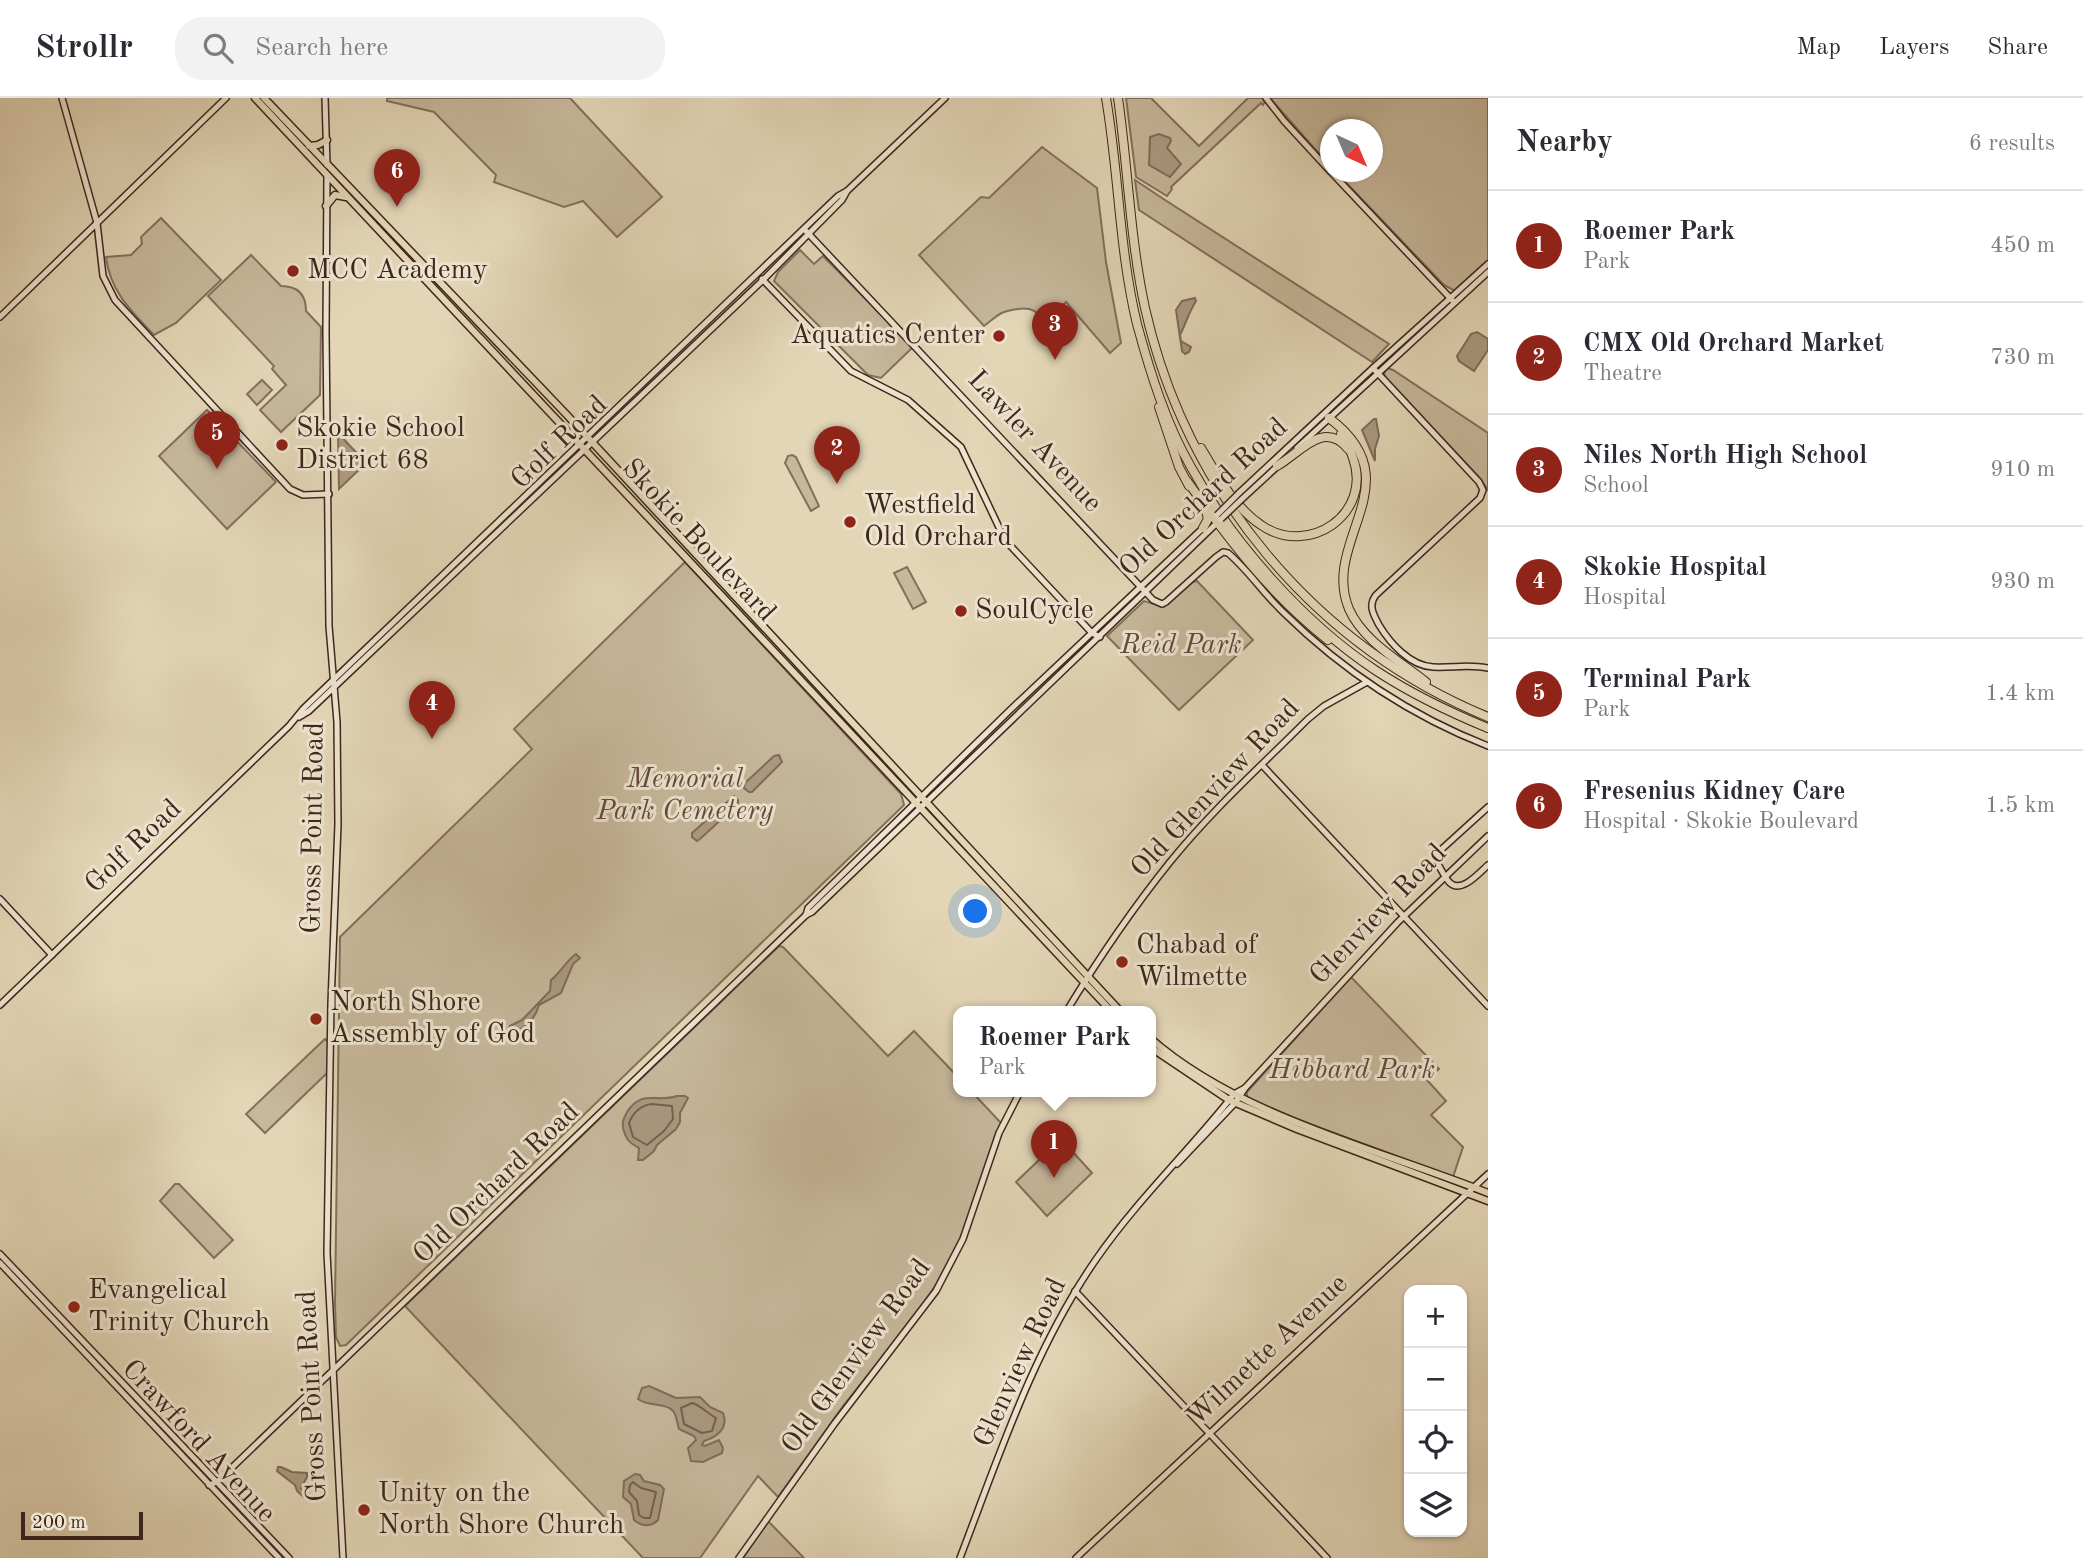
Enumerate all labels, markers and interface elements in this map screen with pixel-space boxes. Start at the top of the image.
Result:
search box [175,17,665,80]
icon: search [199,29,237,67]
text: Strollr [35,32,133,65]
text: Search here [255,35,388,61]
text: Map [1797,36,1841,60]
text: Layers [1879,36,1949,60]
text: Share [1987,36,2048,60]
north arrow [1320,119,1383,182]
text: Nearby [1516,128,1613,158]
text: 6 results [1969,132,2055,155]
pin: 6 [374,149,420,207]
text: Roemer Park [1583,219,1735,245]
text: 1 [1532,234,1546,257]
text: 450 m [1990,234,2055,257]
text: Park [1583,250,1630,273]
place label: MCC Academy [307,257,488,285]
marker: MCC Academy [285,263,301,279]
pin: 3 [1032,302,1078,360]
place label: Aquatics Center [790,322,985,350]
marker: Aquatics Center [991,328,1007,344]
text: CMX Old Orchard Market [1583,331,1884,357]
text: 2 [1532,346,1546,369]
text: 730 m [1990,346,2055,369]
text: Theatre [1583,362,1662,385]
street label: Lawler Avenue [962,366,1106,518]
street label: Golf Road [507,391,613,495]
pin: 5 [194,411,240,469]
street label: Old Orchard Road [1115,413,1293,583]
place label: Skokie School District 68 [296,415,465,475]
pin: 2 [814,426,860,484]
marker: Skokie School District 68 [274,437,290,453]
text: Niles North High School [1583,443,1867,469]
street label: Skokie Boulevard [616,454,780,628]
text: 3 [1532,458,1546,481]
text: 910 m [1990,458,2055,481]
text: School [1583,474,1649,497]
place label: Westfield Old Orchard [864,492,1012,552]
marker: Westfield Old Orchard [842,514,858,530]
text: Skokie Hospital [1583,555,1767,581]
text: 4 [1532,570,1546,593]
text: 930 m [1990,570,2055,593]
text: Hospital [1583,586,1666,609]
place label: SoulCycle [975,597,1094,625]
marker: SoulCycle [953,603,969,619]
park label: Reid Park [1119,632,1242,660]
text: Terminal Park [1583,667,1751,693]
pin: 4 [409,681,455,739]
text: 5 [1532,682,1546,705]
text: 1.4 km [1985,682,2055,705]
street label: Old Glenview Road [1126,694,1306,884]
text: Park [1583,698,1630,721]
street label: Gross Point Road [298,722,330,934]
park label: Memorial Park Cemetery [596,766,774,826]
text: Fresenius Kidney Care [1583,779,1846,805]
text: 6 [1532,794,1546,817]
text: 1.5 km [1985,794,2055,817]
street label: Golf Road [81,795,187,899]
text: Hospital · Skokie Boulevard [1583,810,1859,833]
street label: Glenview Road [1305,839,1453,991]
your location [958,894,992,928]
place label: Chabad of Wilmette [1136,932,1259,992]
marker: Chabad of Wilmette [1114,954,1130,970]
place label: North Shore Assembly of God [330,989,535,1049]
popup [953,1006,1156,1097]
marker: North Shore Assembly of God [308,1011,324,1027]
text: Roemer Park [978,1025,1131,1051]
text: Park [978,1056,1026,1079]
park label: Hibbard Park [1268,1057,1435,1085]
street label: Old Orchard Road [409,1098,585,1270]
pin: 1 [1031,1120,1077,1178]
street label: Old Glenview Road [777,1255,937,1459]
street label: Wilmette Avenue [1182,1270,1354,1432]
street label: Glenview Road [970,1274,1072,1452]
place label: Evangelical Trinity Church [88,1277,270,1337]
map controls [1404,1285,1467,1537]
button: + [1404,1285,1467,1348]
street label: Gross Point Road [293,1289,333,1503]
marker: Evangelical Trinity Church [66,1299,82,1315]
button: − [1404,1348,1467,1411]
street label: Crawford Avenue [116,1355,280,1529]
button: locate [1404,1411,1467,1474]
button: layers [1404,1474,1467,1537]
place label: Unity on the North Shore Church [378,1480,624,1540]
marker: Unity on the North Shore Church [356,1502,372,1518]
scale bar [21,1509,144,1541]
text: 200 m [32,1514,85,1533]

